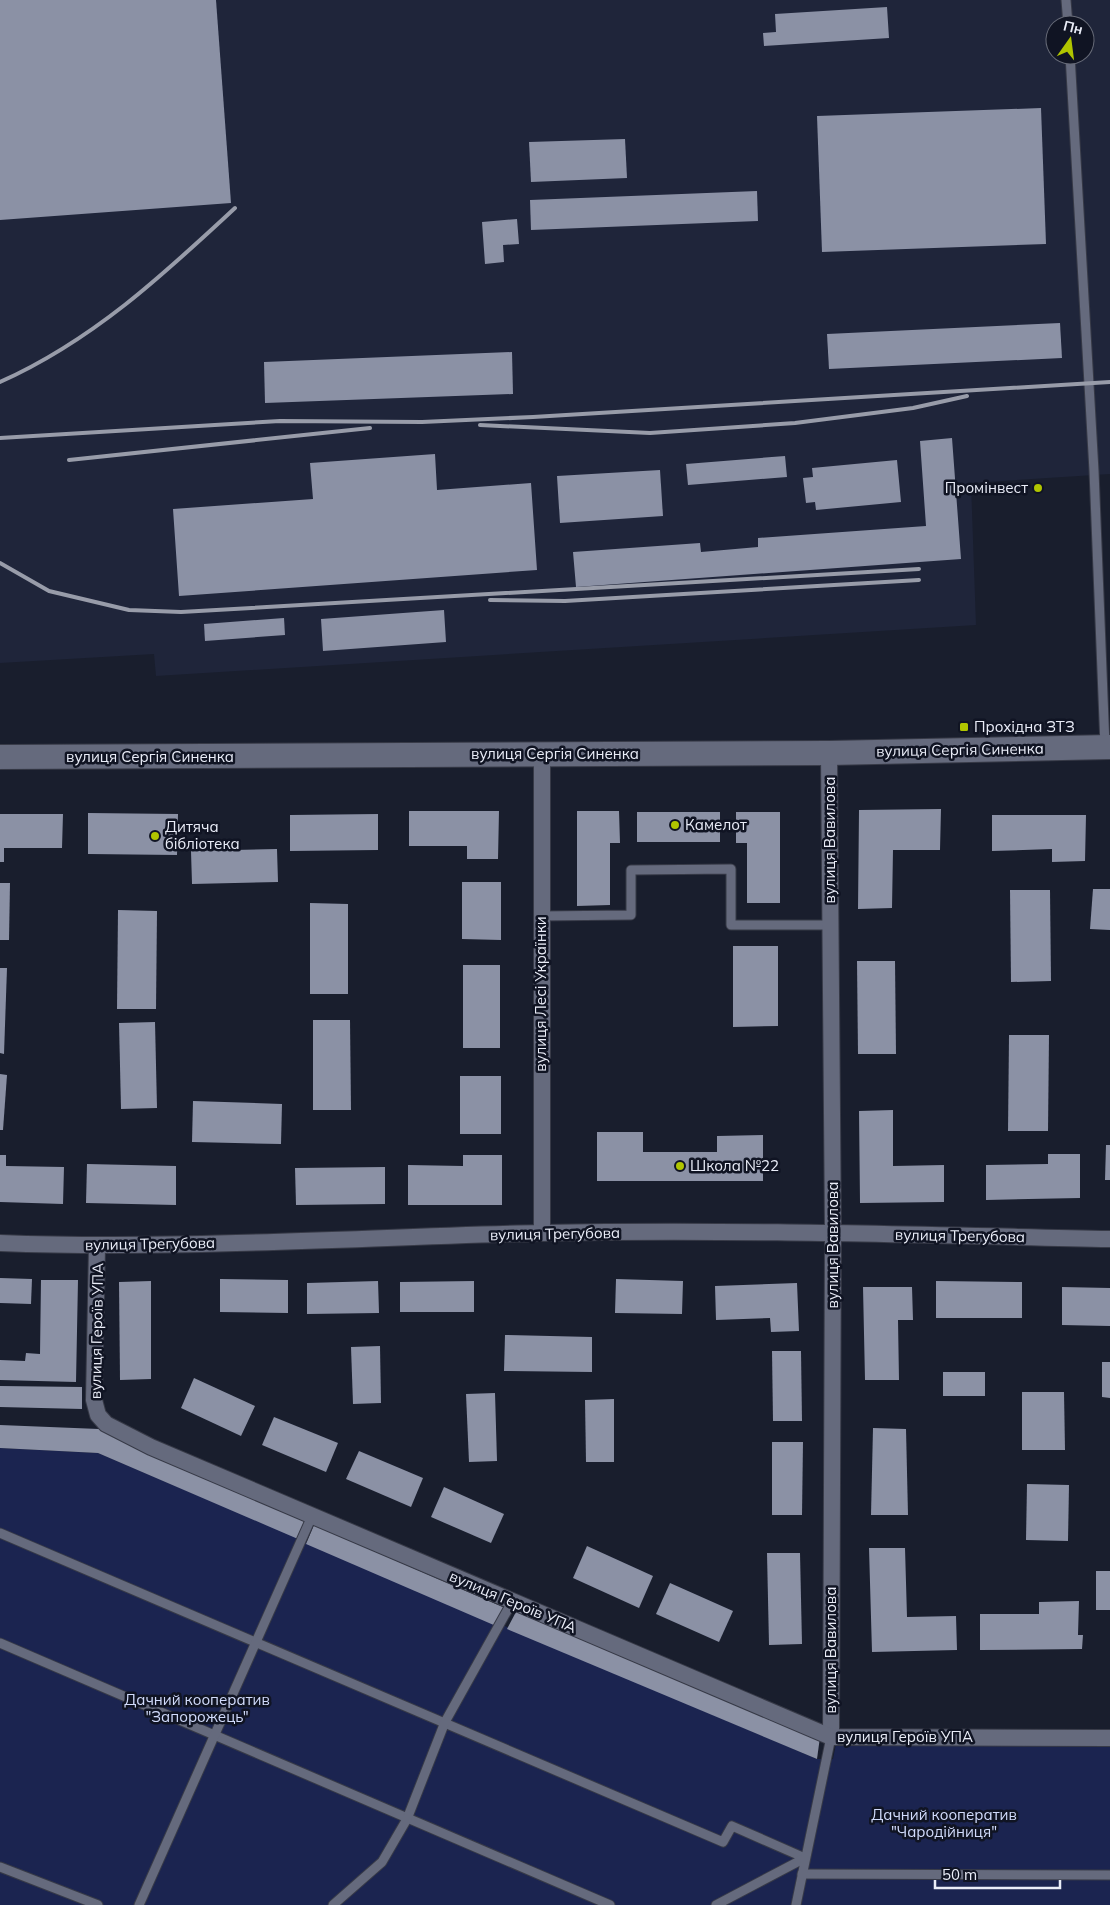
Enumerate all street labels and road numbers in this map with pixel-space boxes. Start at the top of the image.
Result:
street label: вулиця Сергія Синенка [876,739,1044,760]
street label: вулиця Сергія Синенка [471,744,639,763]
street label: вулиця Сергія Синенка [66,747,234,766]
street label: вулиця Вавилова [820,777,839,903]
street label: вулиця Лесі Українки [531,916,550,1072]
street label: вулиця Вавилова [823,1182,842,1308]
street label: вулиця Трегубова [490,1223,620,1244]
street label: вулиця Трегубова [895,1225,1025,1246]
street label: вулиця Трегубова [85,1233,215,1254]
street label: вулиця Героїв УПА [86,1263,107,1399]
street label: вулиця Героїв УПА [447,1566,580,1637]
street label: вулиця Вавилова [821,1587,840,1713]
street label: вулиця Героїв УПА [837,1727,973,1746]

